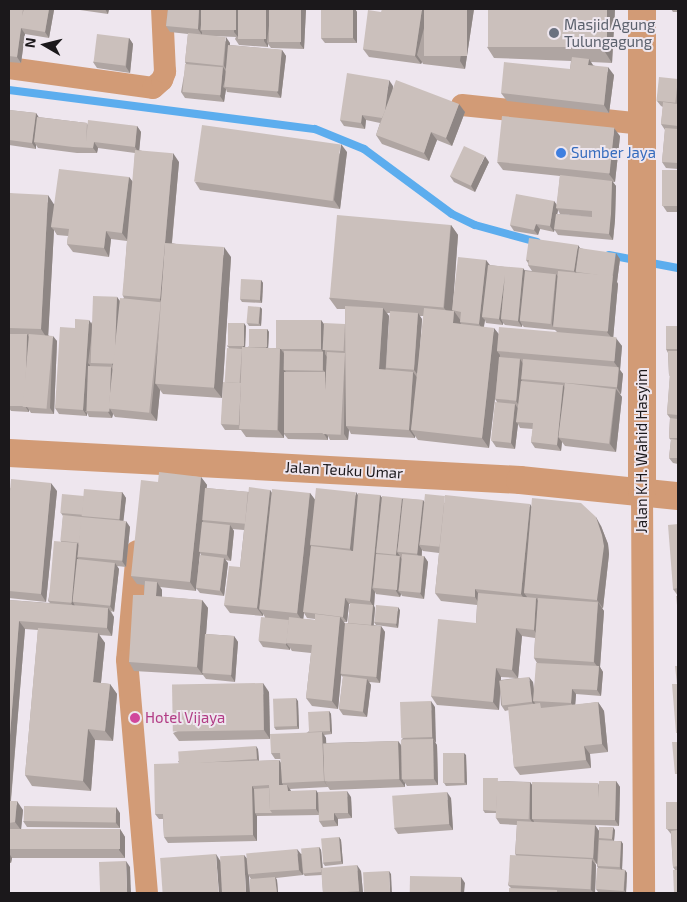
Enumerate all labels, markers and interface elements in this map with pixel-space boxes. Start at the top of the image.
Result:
place label: Masjid Agung Tulungagung [564,15,656,50]
north arrow [20,20,70,70]
marker: Masjid Agung Tulungagung [548,27,560,39]
text: N [21,37,39,49]
place label: Sumber Jaya [571,144,656,162]
marker: Sumber Jaya [555,147,567,159]
street label: Jalan K.H. Wahid Hasyim [633,369,651,533]
street label: Jalan Teuku Umar [284,458,404,482]
place label: Hotel Vijaya [145,709,226,727]
marker: Hotel Vijaya [129,712,141,724]

